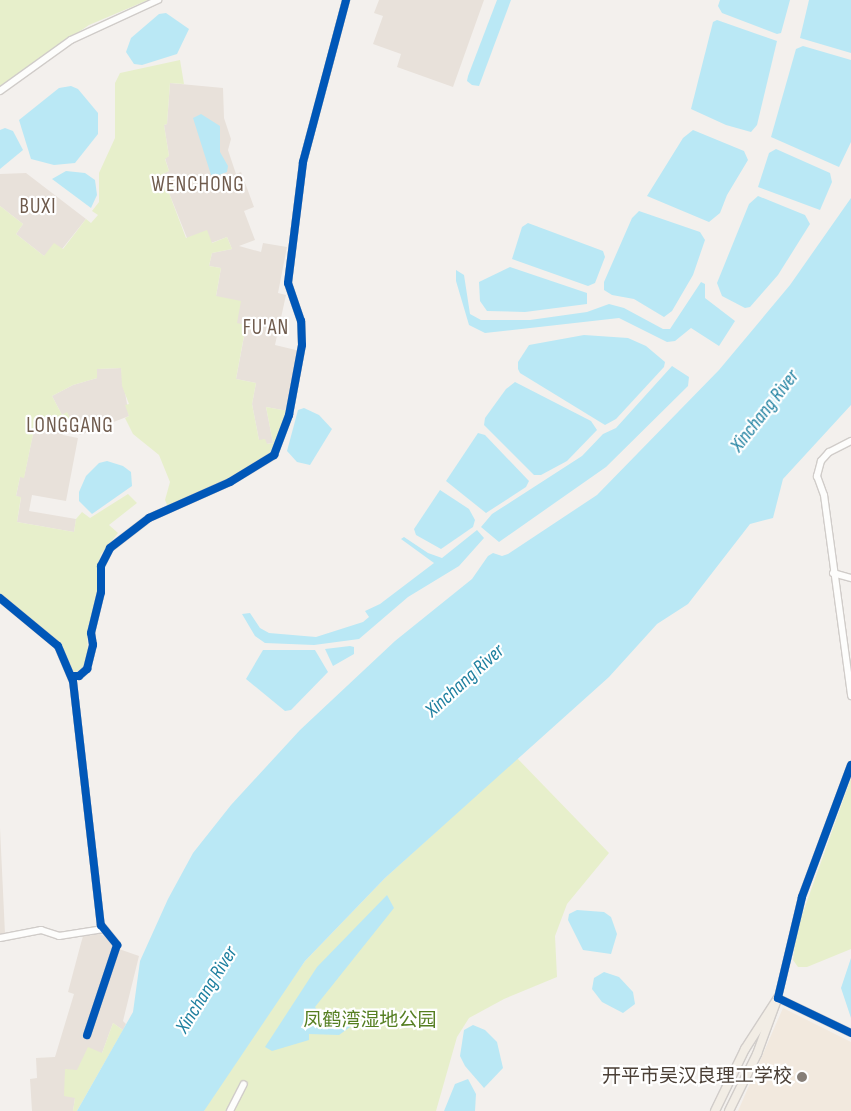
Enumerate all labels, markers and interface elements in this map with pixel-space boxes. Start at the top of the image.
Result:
district label: WENCHONG [150,172,246,198]
district label: BUXI [19,194,57,220]
district label: FU'AN [242,315,290,341]
water label: Xinchang River [725,365,805,457]
district label: LONGGANG [25,413,115,439]
water label: Xinchang River [421,639,509,723]
water label: Xinchang River [171,942,243,1038]
park label: 凤鹤湾湿地公园 [304,1010,436,1032]
place label: 开平市吴汉良理工学校 [602,1066,792,1088]
marker: 开平市吴汉良理工学校 [796,1071,808,1083]

